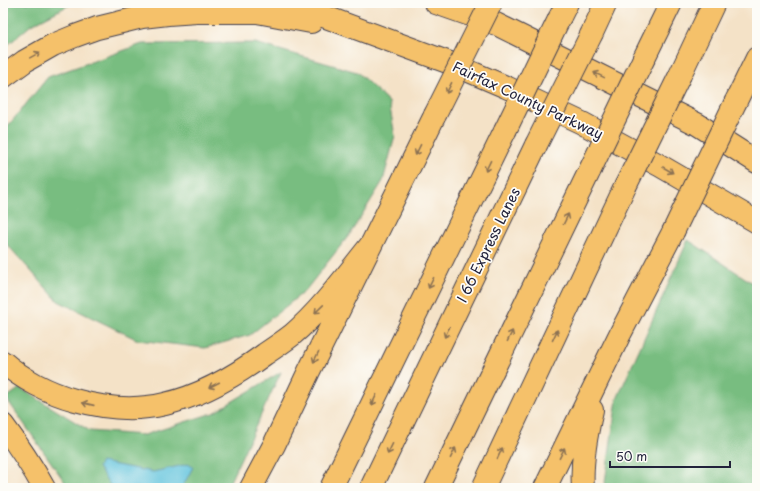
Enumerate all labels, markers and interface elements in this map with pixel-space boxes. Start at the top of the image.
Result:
one-way arrow [29,51,41,59]
street label: Fairfax County Parkway [449,56,607,144]
one-way arrow [593,71,605,79]
one-way arrow [445,82,452,94]
one-way arrow [414,144,421,156]
one-way arrow [484,160,491,172]
one-way arrow [662,167,674,175]
street label: I 66 Express Lanes [451,184,525,306]
one-way arrow [563,213,570,225]
one-way arrow [427,276,434,288]
one-way arrow [314,304,324,313]
one-way arrow [443,325,450,337]
one-way arrow [552,329,559,341]
one-way arrow [507,330,514,342]
one-way arrow [312,350,319,362]
one-way arrow [209,382,221,389]
one-way arrow [370,393,377,405]
one-way arrow [82,399,95,407]
one-way arrow [386,442,393,454]
scale bar [610,443,730,469]
one-way arrow [450,447,457,459]
one-way arrow [497,447,504,459]
one-way arrow [559,447,566,459]
text: 50 m [616,447,647,465]

